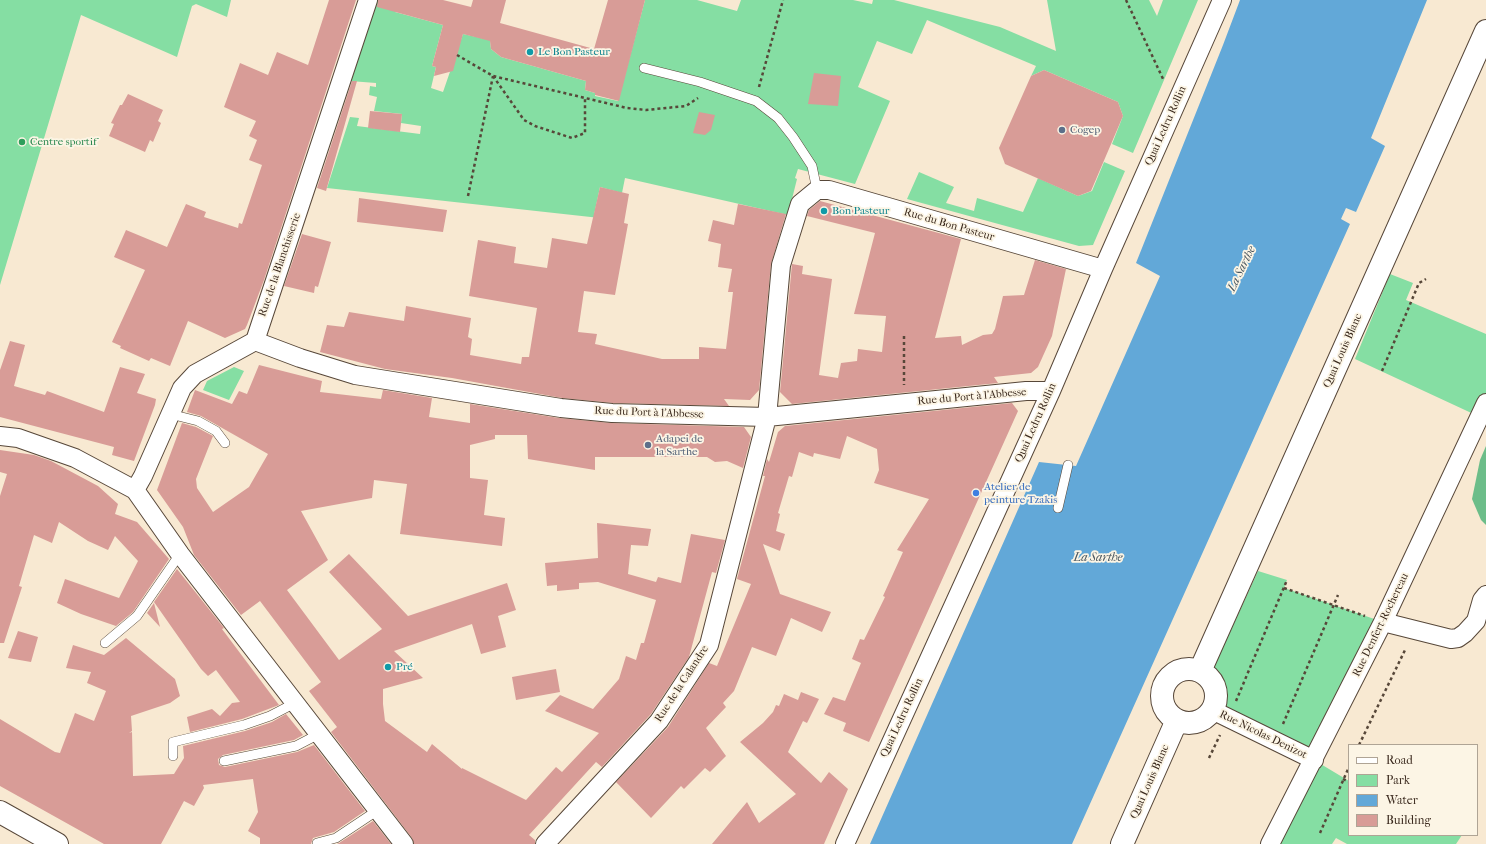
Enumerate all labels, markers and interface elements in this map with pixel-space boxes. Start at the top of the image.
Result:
place label: Le Bon Pasteur [538,45,610,59]
marker: Le Bon Pasteur [525,47,535,57]
street label: Quai Ledru Rollin [1143,84,1189,168]
place label: Cogep [1070,123,1100,137]
marker: Cogep [1057,125,1067,135]
place label: Centre sportif [30,135,97,149]
marker: Centre sportif [17,137,27,147]
place label: Bon Pasteur [832,204,889,218]
marker: Bon Pasteur [819,206,829,216]
street label: Rue du Bon Pasteur [902,206,996,244]
street label: Rue de la Blanchisserie [256,211,304,319]
water label: La Sarthe [1225,244,1259,294]
street label: Quai Louis Blanc [1321,312,1365,390]
street label: Quai Ledru Rollin [1013,381,1059,465]
street label: Rue du Port à l'Abbesse [917,386,1027,408]
street label: Rue du Port à l'Abbesse [594,404,704,422]
place label: Adapei de la Sarthe [656,432,703,458]
marker: Adapei de la Sarthe [643,440,653,450]
place label: Atelier de peinture Tzakis [984,480,1057,506]
marker: Atelier de peinture Tzakis [971,488,981,498]
water label: La Sarthe [1074,551,1122,565]
street label: Rue Denfert-Rochereau [1350,571,1412,679]
street label: Rue de la Calandre [652,643,712,725]
place label: Pré [396,660,413,674]
marker: Pré [383,662,393,672]
street label: Quai Ledru Rollin [878,676,926,760]
street label: Rue Nicolas Denizot [1217,708,1309,762]
street label: Quai Louis Blanc [1128,743,1172,821]
legend [1348,744,1478,836]
text: Road [1386,753,1413,767]
text: Park [1386,773,1410,787]
text: Water [1386,793,1418,807]
text: Building [1386,813,1431,827]

